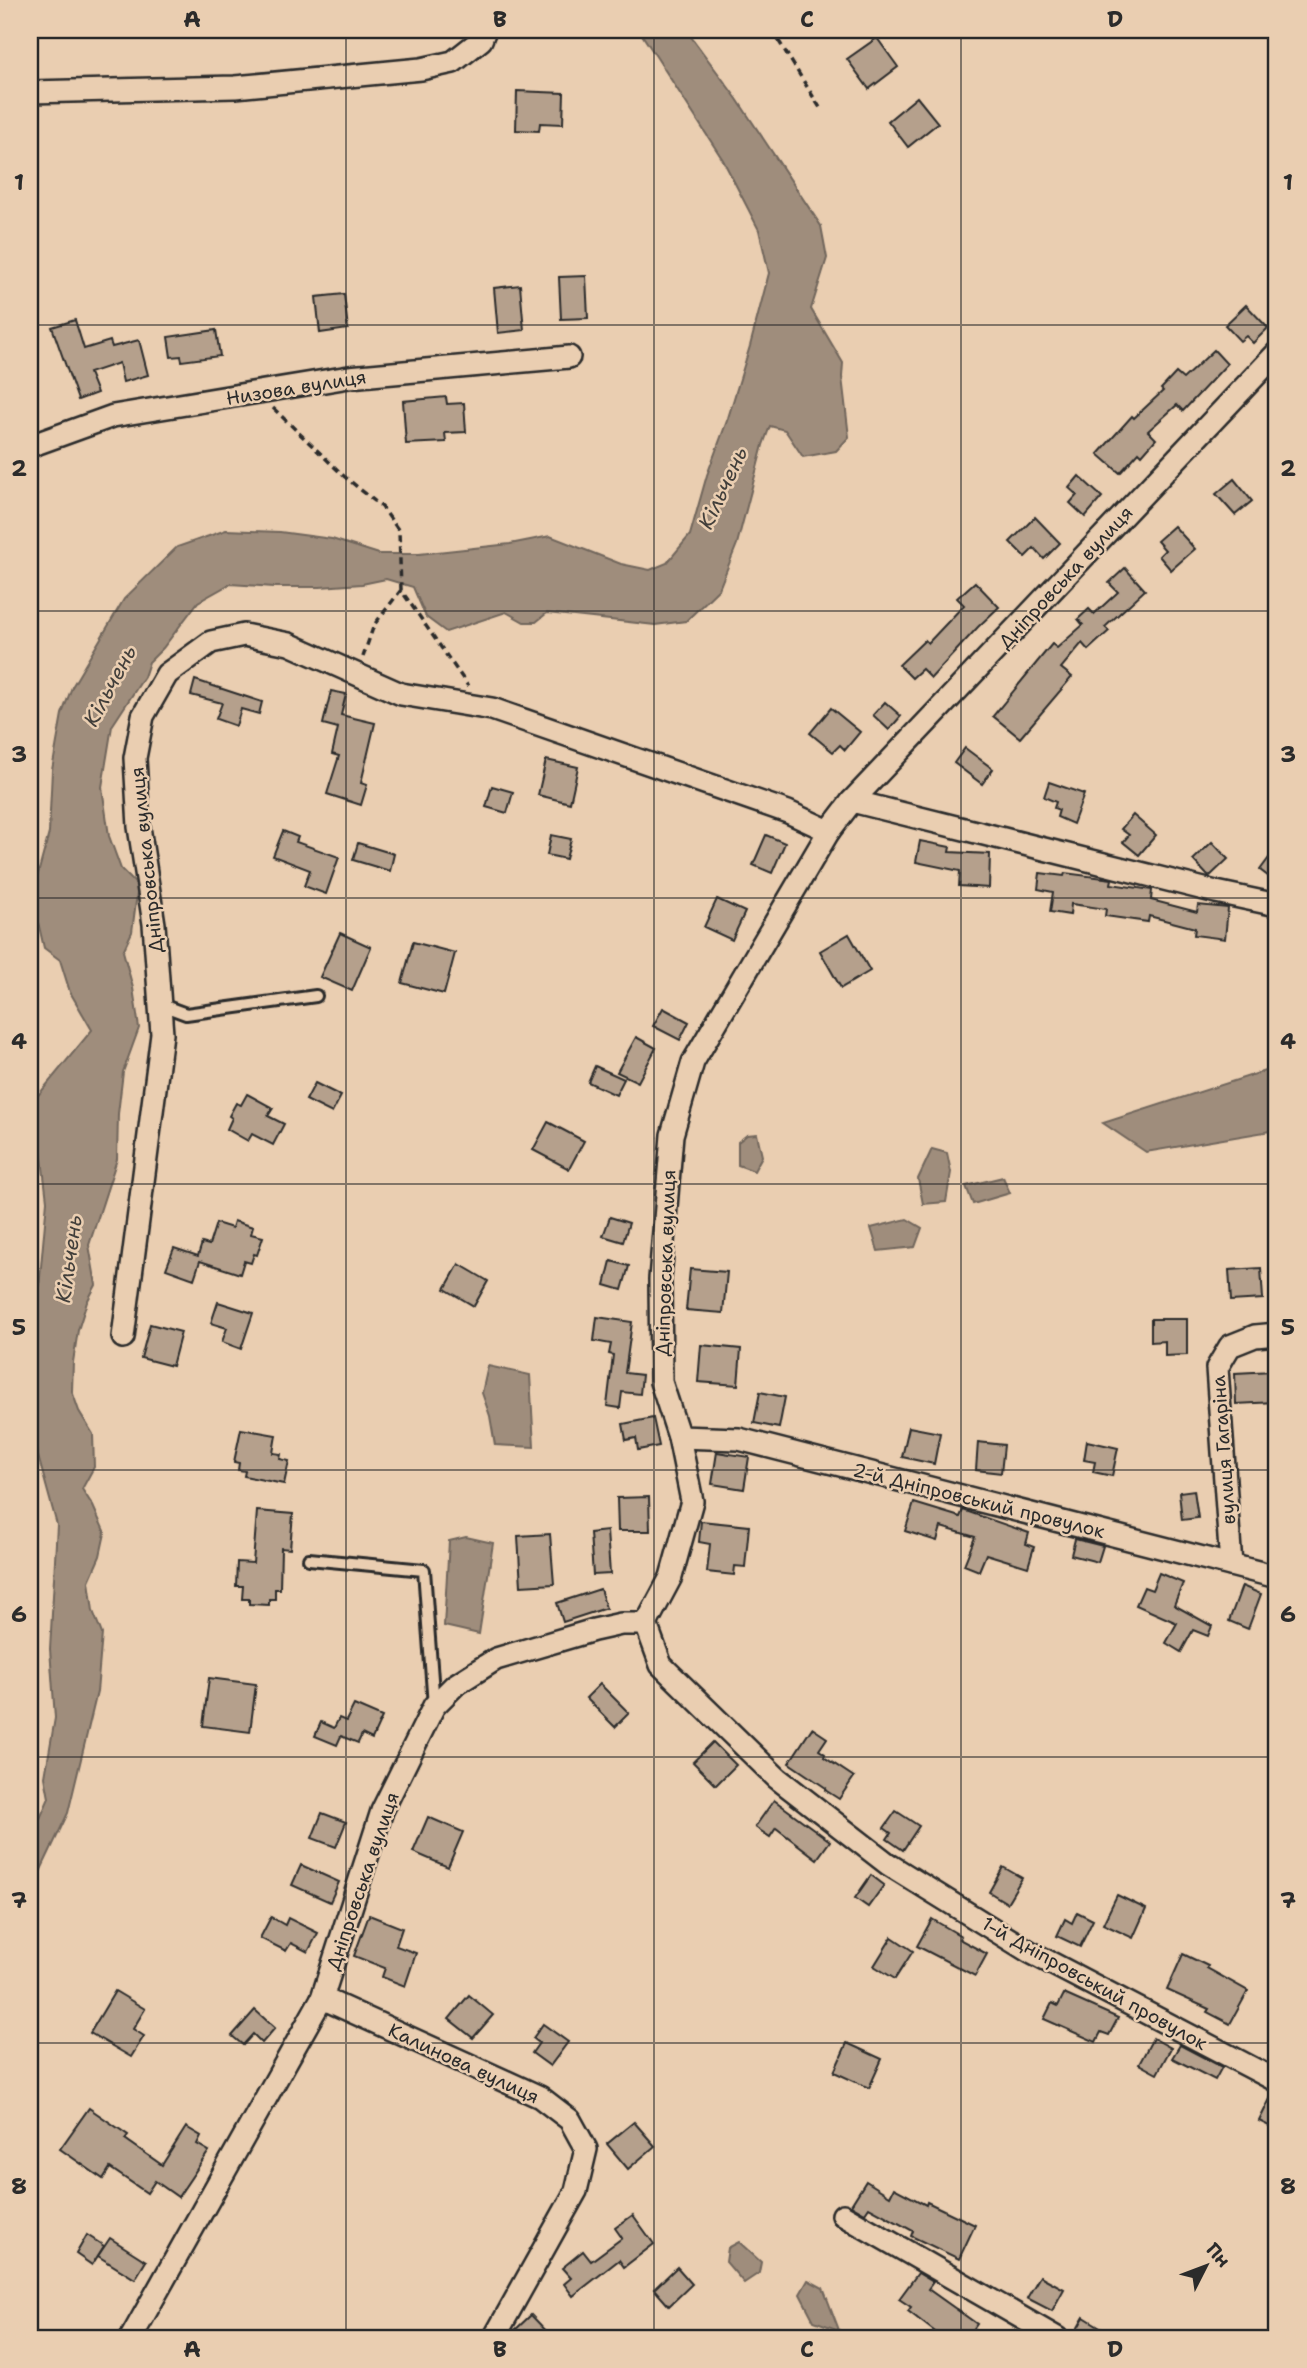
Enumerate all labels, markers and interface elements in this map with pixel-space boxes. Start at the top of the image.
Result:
text: A [183,4,201,34]
text: B [493,4,507,34]
text: C [800,4,814,34]
text: D [1107,4,1123,34]
text: 1 [14,167,24,197]
text: 1 [1283,167,1293,197]
street label: Низова вулиця [224,364,368,411]
water label: Кільчень [692,442,754,534]
text: 2 [11,453,27,483]
text: 2 [1280,453,1296,483]
street label: Дніпровська вулиця [993,500,1138,654]
water label: Кільчень [77,640,143,732]
text: 3 [11,739,27,769]
text: 3 [1280,739,1296,769]
street label: Дніпровська вулиця [124,766,169,954]
text: 4 [11,1026,27,1056]
text: 4 [1280,1026,1296,1056]
street label: Дніпровська вулиця [650,1169,681,1357]
water label: Кільчень [49,1213,89,1305]
text: 5 [12,1312,26,1342]
text: 5 [1281,1312,1295,1342]
street label: вулиця Гагаріна [1206,1374,1241,1525]
street label: 2-й Дніпровський провулок [850,1457,1107,1544]
text: 6 [11,1599,27,1629]
text: 6 [1280,1599,1296,1629]
street label: Дніпровська вулиця [320,1789,405,1974]
text: 7 [11,1885,27,1915]
text: 7 [1280,1885,1296,1915]
street label: 1-й Дніпровський провулок [978,1911,1212,2056]
street label: Калинова вулиця [384,2018,543,2109]
text: 8 [11,2171,27,2201]
text: 8 [1280,2171,1296,2201]
north arrow [1170,2232,1240,2302]
text: Пн [1201,2237,1236,2273]
text: A [183,2334,201,2364]
text: B [493,2334,507,2364]
text: C [800,2334,814,2364]
text: D [1107,2334,1123,2364]

